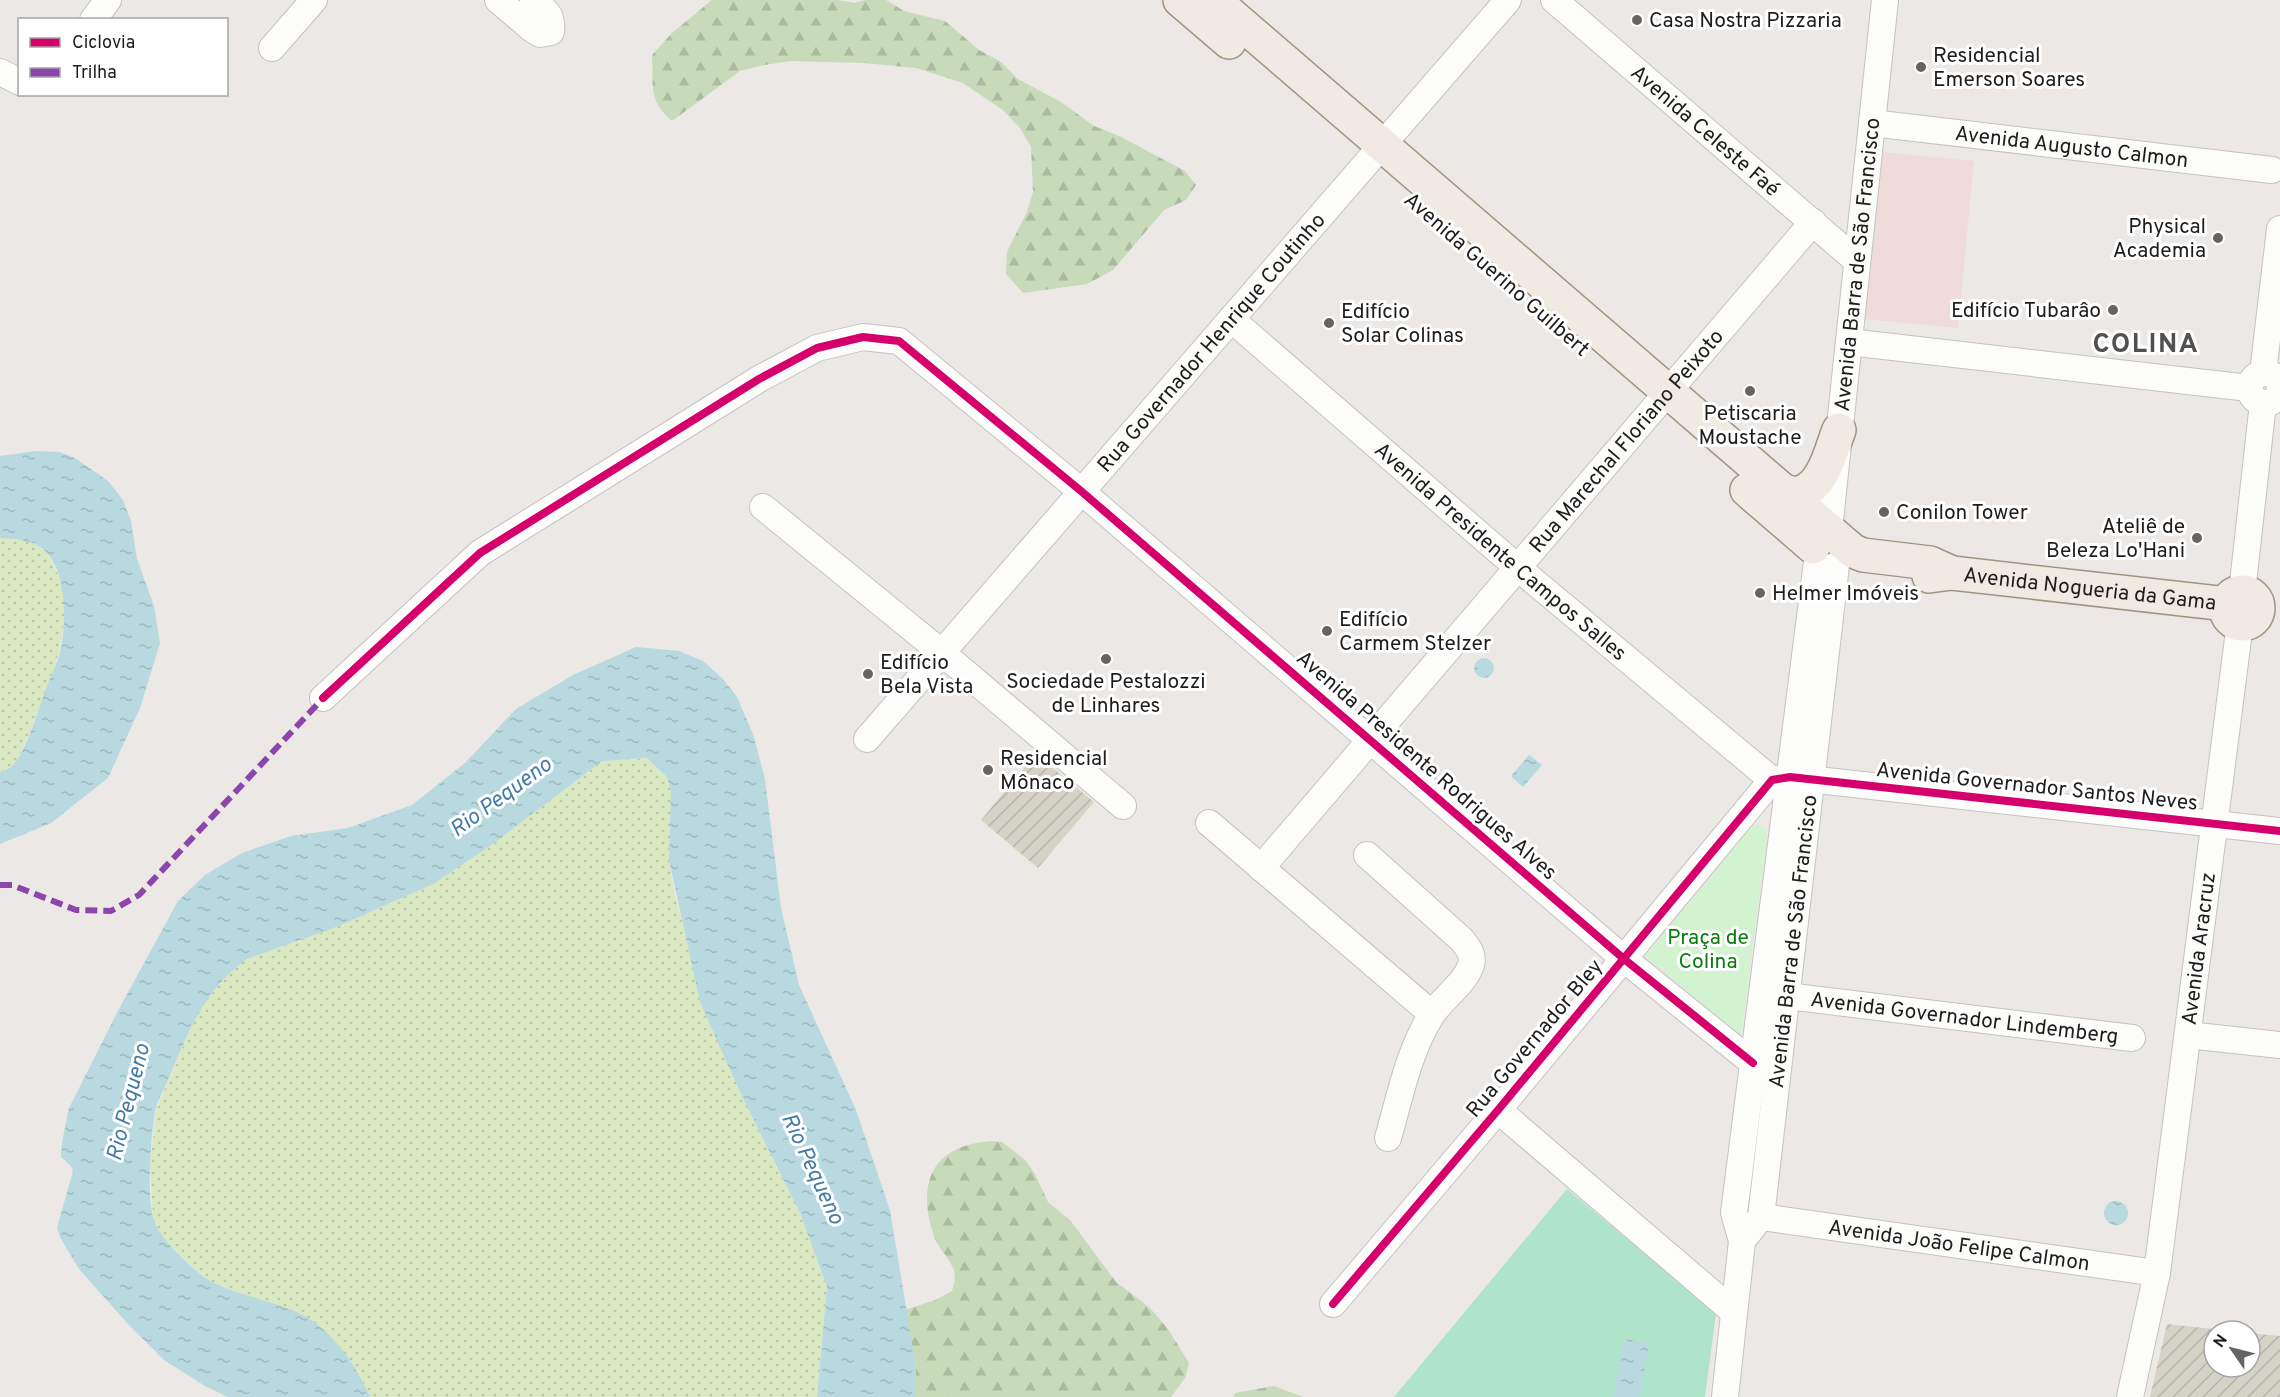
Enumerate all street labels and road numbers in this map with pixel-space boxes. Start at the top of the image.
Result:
street label: Avenida Celeste Faé [1624,60,1785,203]
street label: Avenida Barra de São Francisco [1830,116,1887,413]
street label: Avenida Augusto Calmon [1953,121,2190,175]
street label: Avenida Guerino Guilbert [1398,187,1594,363]
street label: Rua Governador Henrique Coutinho [1092,208,1332,479]
street label: Rua Marechal Floriano Peixoto [1524,324,1730,559]
street label: Avenida Presidente Campos Salles [1368,437,1631,668]
street label: Avenida Nogueria da Gama [1962,562,2218,618]
street label: Avenida Presidente Rodrigues Alves [1290,645,1562,887]
street label: Avenida Governador Santos Neves [1875,757,2199,818]
street label: Avenida Barra de São Francisco [1764,793,1824,1090]
street label: Avenida Aracruz [2177,871,2223,1027]
street label: Rua Governador Bley [1461,954,1609,1124]
street label: Avenida Governador Lindemberg [1809,987,2120,1051]
street label: Avenida João Felipe Calmon [1826,1215,2091,1278]

